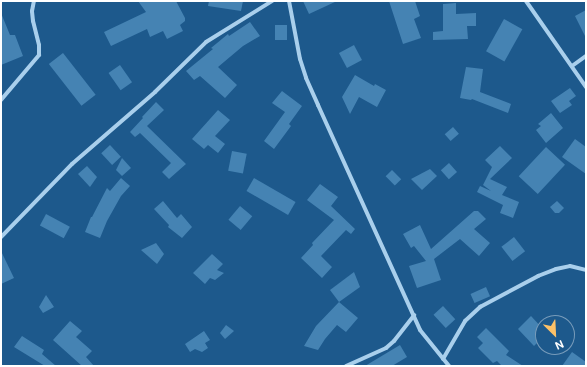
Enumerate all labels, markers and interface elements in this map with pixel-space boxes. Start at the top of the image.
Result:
north arrow [535,315,575,355]
text: N [553,337,566,353]

